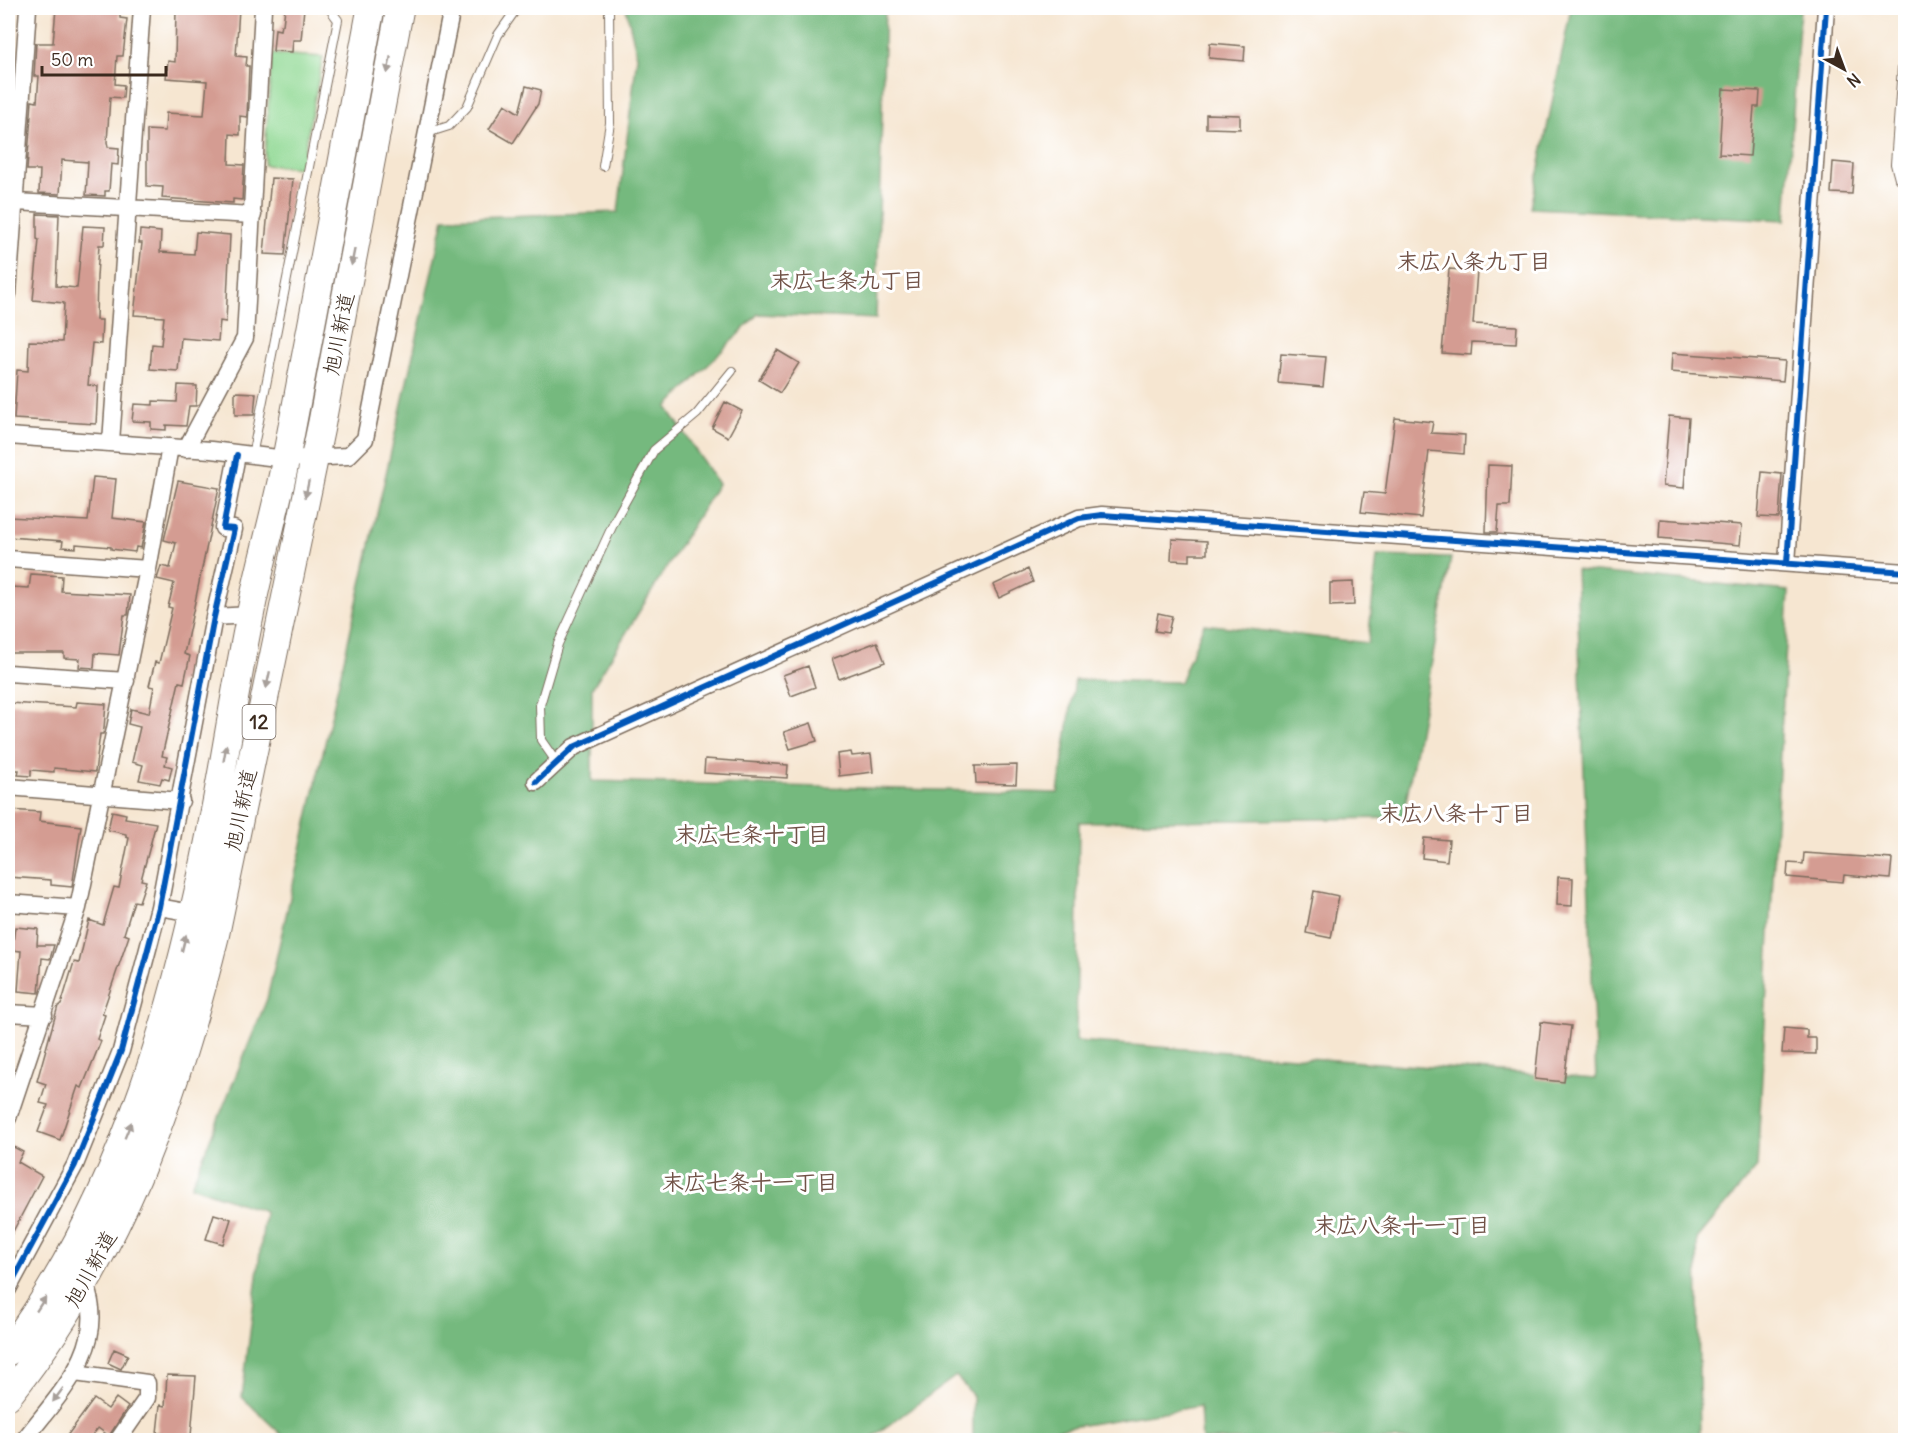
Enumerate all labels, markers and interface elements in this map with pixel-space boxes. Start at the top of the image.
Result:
scale bar [42,39,166,77]
north arrow [1814,39,1874,99]
text: 50 m [51,48,93,71]
one-way arrow [384,56,393,75]
text: N [1843,69,1865,91]
one-way arrow [348,247,357,266]
district label: 末広八条九丁目 [1397,247,1551,275]
district label: 末広七条九丁目 [770,266,924,294]
street label: 旭川新道 [317,290,360,378]
one-way arrow [302,480,311,499]
one-way arrow [262,671,272,689]
road number: 12 [242,705,276,739]
one-way arrow [221,743,230,762]
street label: 旭川新道 [219,766,262,854]
district label: 末広八条十丁目 [1379,799,1533,827]
district label: 末広七条十丁目 [675,820,829,848]
one-way arrow [180,934,190,952]
one-way arrow [123,1120,133,1138]
district label: 末広七条十一丁目 [662,1168,838,1196]
district label: 末広八条十一丁目 [1314,1211,1490,1239]
street label: 旭川新道 [58,1225,123,1312]
one-way arrow [35,1296,46,1312]
one-way arrow [52,1388,64,1403]

